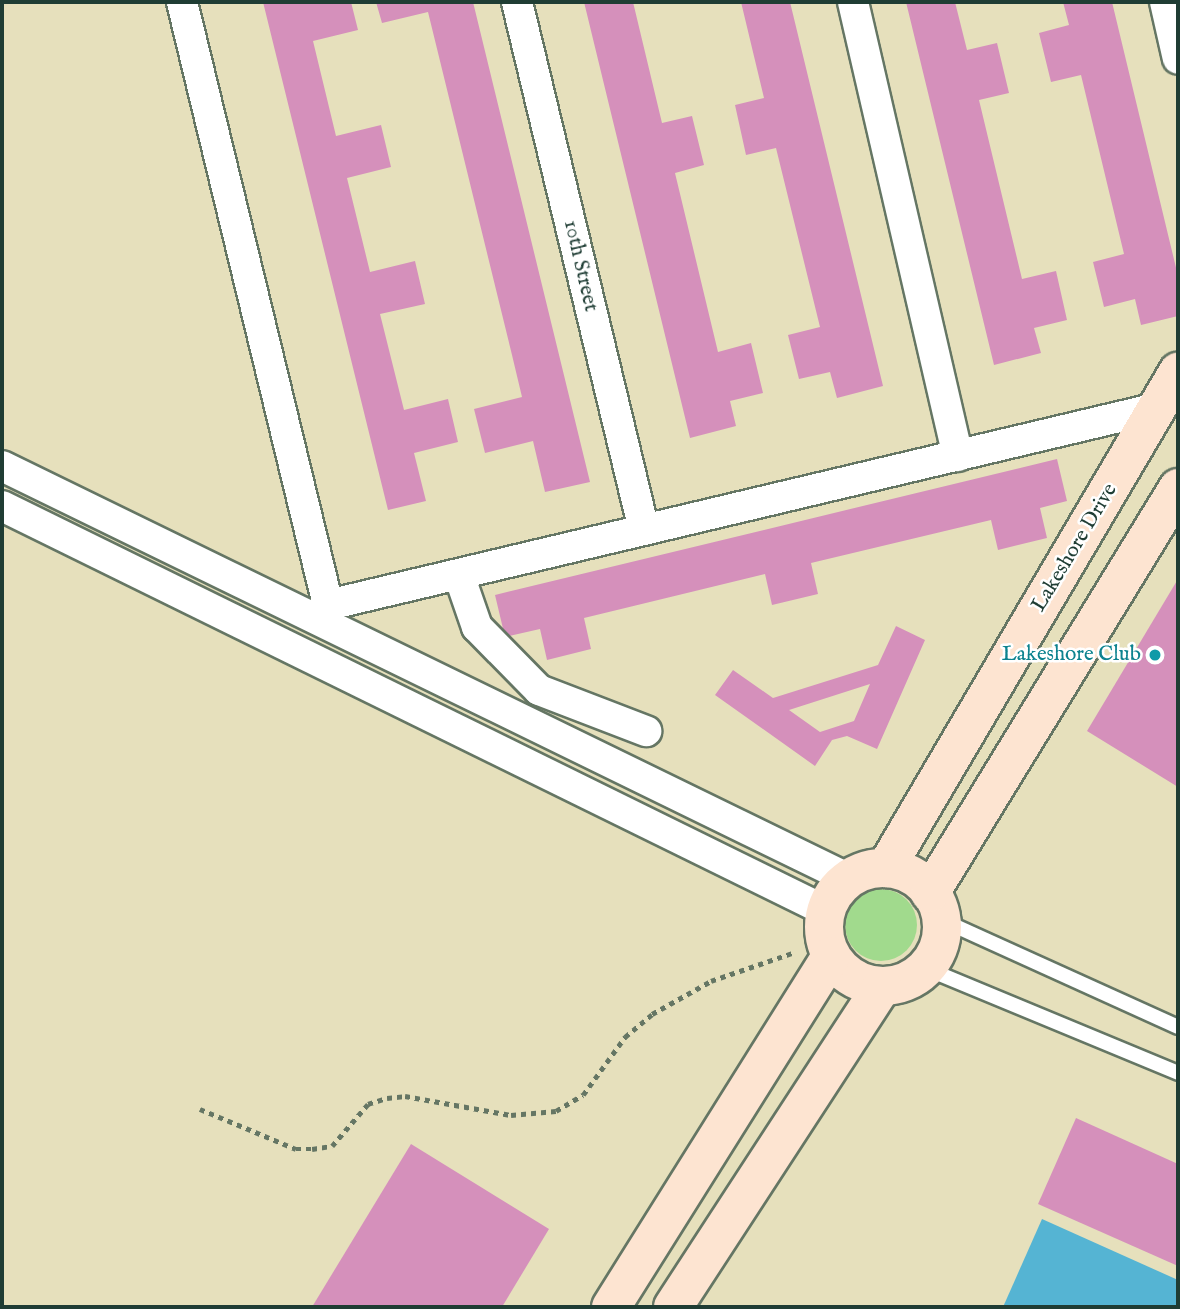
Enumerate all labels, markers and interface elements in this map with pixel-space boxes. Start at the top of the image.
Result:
street label: 10th Street [557,218,603,314]
street label: Lakeshore Drive [1027,479,1123,617]
place label: Lakeshore Club [1002,642,1141,668]
marker: Lakeshore Club [1147,647,1163,663]

